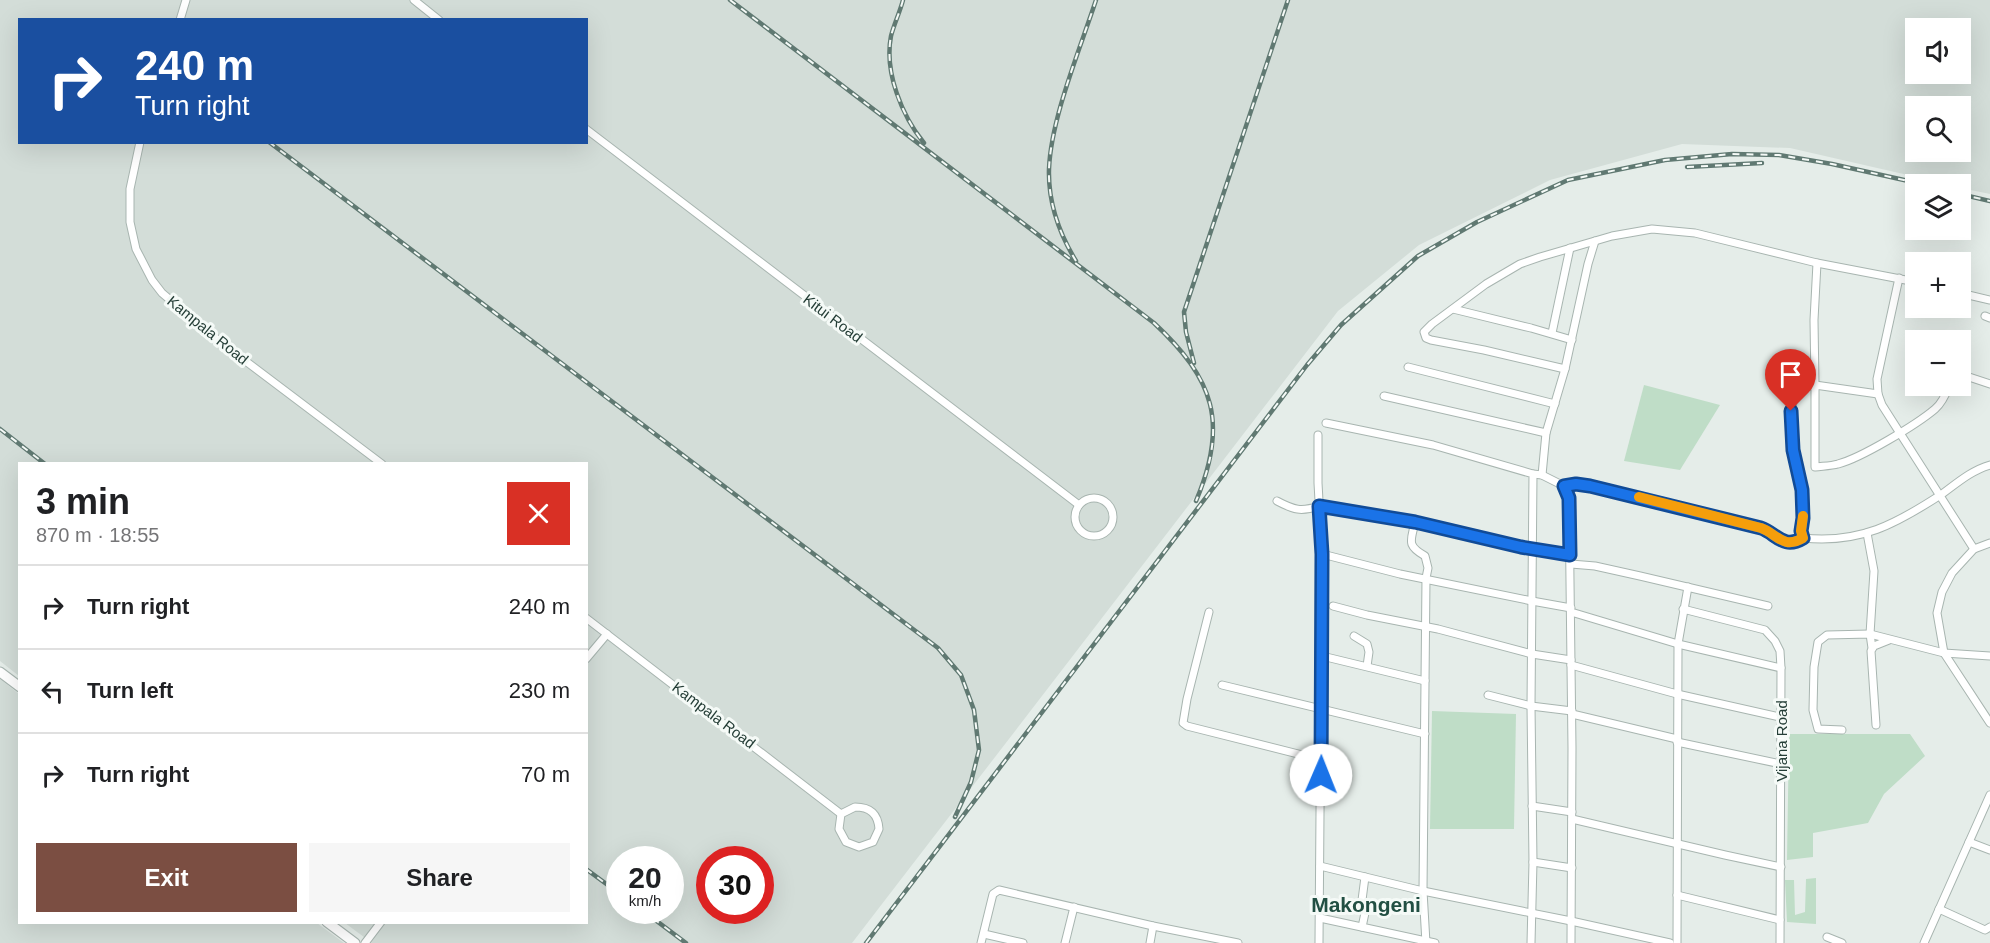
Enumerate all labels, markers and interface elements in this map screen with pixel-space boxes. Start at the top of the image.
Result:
map controls [1905,18,1971,396]
button: sound [1905,18,1971,84]
icon: right [36,42,114,120]
text: 240 m [135,42,254,89]
text: Turn right [135,91,250,121]
button: search [1905,96,1971,162]
button: layers [1905,174,1971,240]
button: + [1905,252,1971,318]
street label: Kitui Road [800,290,866,346]
street label: Kampala Road [164,292,252,368]
button: − [1905,330,1971,396]
pin [1765,349,1816,411]
icon: arrive [1774,358,1807,391]
text: 3 min [36,481,130,522]
button: close [507,482,570,545]
text: 870 m · 18:55 [36,524,159,546]
icon: right [36,591,69,624]
text: Turn right [87,594,189,619]
text: 240 m [509,594,570,619]
icon: left [36,675,69,708]
text: Turn left [87,678,173,703]
text: 230 m [509,678,570,703]
street label: Kampala Road [669,678,759,752]
street label: Vijana Road [1773,700,1790,782]
position arrow [1289,743,1353,807]
icon: right [36,759,69,792]
text: Turn right [87,762,189,787]
text: 70 m [521,762,570,787]
button: Exit [36,843,297,912]
button: Share [309,843,570,912]
speed limit sign: 30 [696,846,774,924]
text: 20 [628,861,662,894]
text: km/h [629,892,661,909]
district label: Makongeni [1311,893,1421,916]

